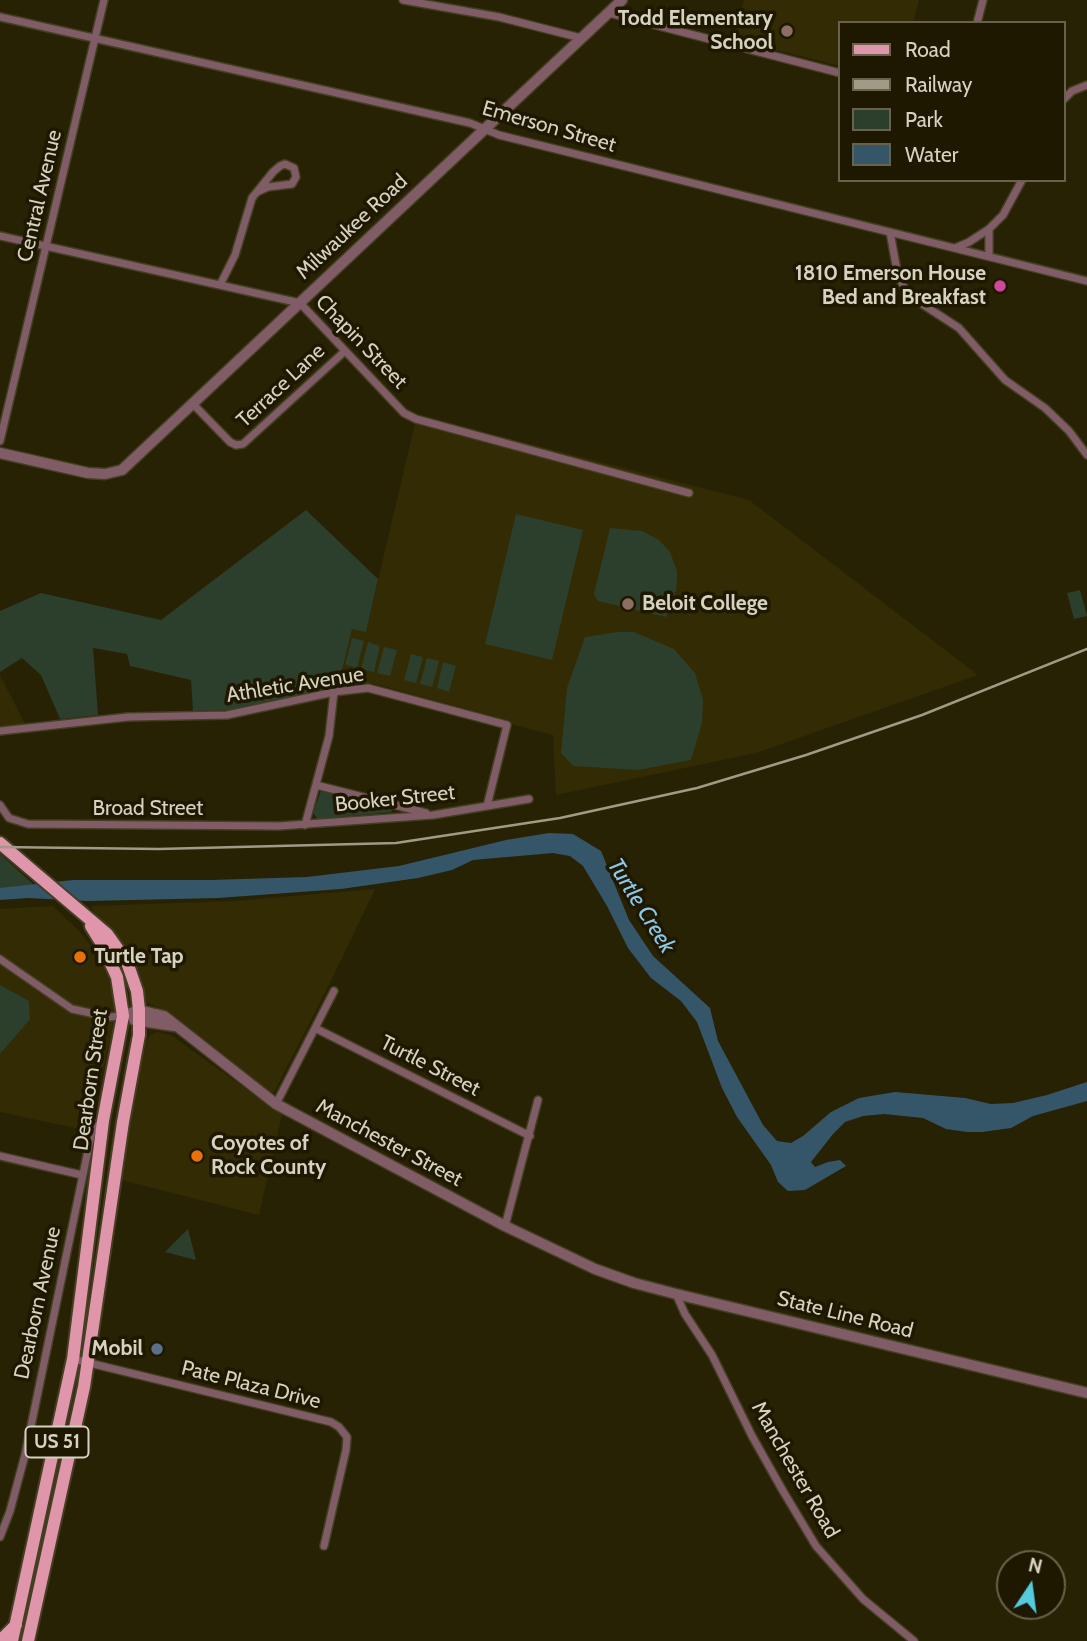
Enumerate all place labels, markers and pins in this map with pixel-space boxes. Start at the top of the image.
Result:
place label: Todd Elementary School [618,6,773,56]
marker: Todd Elementary School [779,23,795,39]
place label: 1810 Emerson House Bed and Breakfast [795,261,986,311]
marker: 1810 Emerson House Bed and Breakfast [992,278,1008,294]
place label: Beloit College [642,591,768,617]
marker: Beloit College [620,596,636,612]
place label: Turtle Tap [94,944,184,970]
marker: Turtle Tap [72,949,88,965]
place label: Coyotes of Rock County [211,1131,326,1181]
marker: Coyotes of Rock County [189,1148,205,1164]
place label: Mobil [91,1336,143,1362]
marker: Mobil [149,1341,165,1357]

